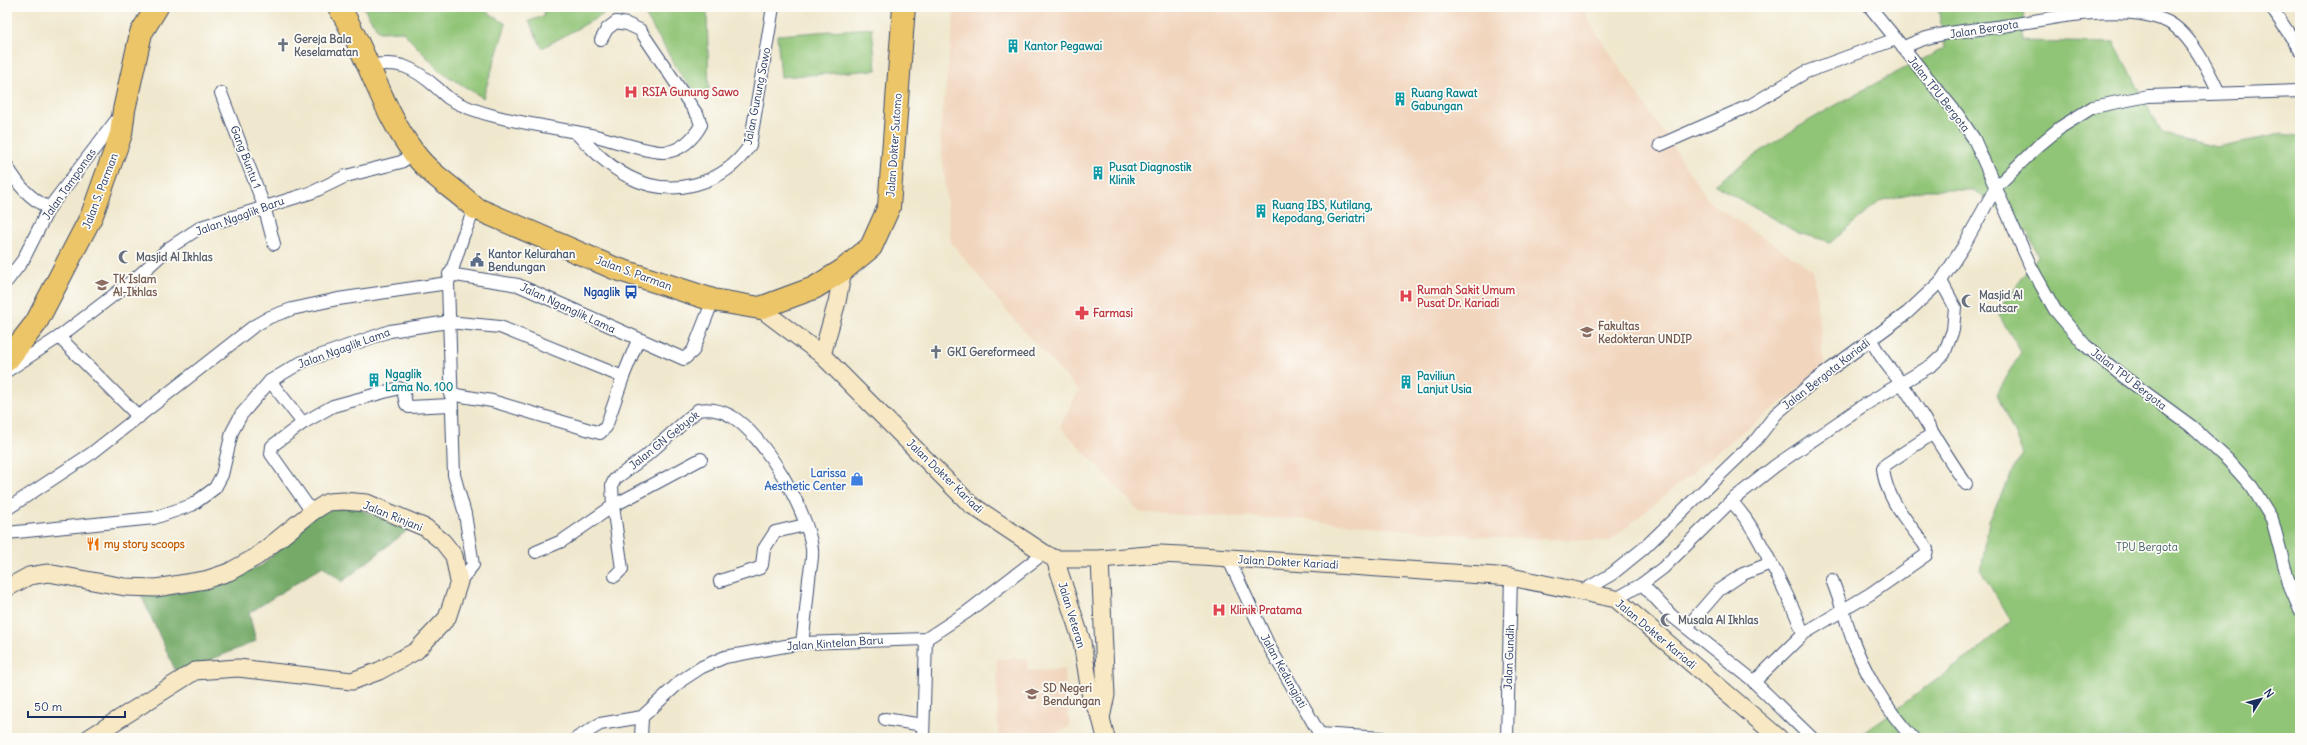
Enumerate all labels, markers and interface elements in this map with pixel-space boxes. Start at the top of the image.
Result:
street label: Jalan Bergota [1949,17,2019,41]
place label: Gereja Bala Keselamatan [294,32,359,59]
church icon: Gereja Bala Keselamatan [275,37,291,53]
building icon: Kantor Pegawai [1005,38,1021,54]
place label: Kantor Pegawai [1024,39,1102,54]
street label: Jalan Gunung Sawo [741,46,773,146]
street label: Jalan TPU Bergota [1905,54,1973,134]
hospital icon: RSIA Gunung Sawo [623,84,639,100]
place label: RSIA Gunung Sawo [642,85,739,100]
place label: Ruang Rawat Gabungan [1411,86,1478,114]
building icon: Ruang Rawat Gabungan [1392,91,1408,107]
street label: Jalan Dokter Sutomo [883,93,905,197]
street label: Gang Buntu 1 [228,124,264,190]
street label: Jalan Tampomas [39,146,99,222]
street label: Jalan S. Parman [79,151,121,231]
place label: Pusat Diagnostik Klinik [1109,160,1192,187]
building icon: Pusat Diagnostik Klinik [1090,165,1106,181]
street label: Jalan Ngaglik Baru [194,193,287,239]
place label: Ruang IBS, Kutilang, Kepodang, Geriatri [1272,198,1373,226]
building icon: Ruang IBS, Kutilang, Kepodang, Geriatri [1253,203,1269,219]
place label: Kantor Kelurahan Bendungan [488,247,576,275]
mosque icon: Masjid Al Ikhlas [117,249,133,265]
place label: Masjid Al Ikhlas [136,250,213,264]
public building icon: Kantor Kelurahan Bendungan [469,252,485,268]
street label: Jalan S. Parman [594,253,674,293]
place label: TK Islam Al-Ikhlas [113,272,157,299]
school or university icon: TK Islam Al-Ikhlas [94,277,110,293]
street label: Jalan Nganglik Lama [518,280,618,336]
place label: Rumah Sakit Umum Pusat Dr. Kariadi [1417,283,1515,310]
bus stop icon: Ngaglik [623,284,639,300]
place label: Ngaglik [583,285,620,300]
hospital icon: Rumah Sakit Umum Pusat Dr. Kariadi [1398,288,1414,304]
place label: Masjid Al Kautsar [1979,288,2023,315]
mosque icon: Masjid Al Kautsar [1960,293,1976,309]
pharmacy icon: Farmasi [1074,305,1090,321]
place label: Farmasi [1093,306,1133,320]
place label: Fakultas Kedokteran UNDIP [1598,319,1692,346]
school or university icon: Fakultas Kedokteran UNDIP [1579,324,1595,340]
street label: Jalan Ngaglik Lama [296,325,392,371]
street label: Jalan Bergota Kariadi [1780,336,1872,412]
church icon: GKI Gereformeed [928,344,944,360]
place label: GKI Gereformeed [947,345,1036,359]
street label: Jalan TPU Bergota [2089,345,2169,413]
place label: Ngaglik Lama No. 100 [385,367,453,394]
place label: Paviliun Lanjut Usia [1417,369,1473,396]
building icon: Ngaglik Lama No. 100 [366,372,382,388]
building icon: Paviliun Lanjut Usia [1398,374,1414,390]
street label: Jalan GN Gebyok [626,407,702,472]
street label: Jalan Dokter Kariadi [904,436,986,516]
place label: Larissa Aesthetic Center [764,466,847,493]
shop icon: Larissa Aesthetic Center [849,471,865,487]
street label: Jalan Rinjani [361,498,425,534]
restaurant icon: my story scoops [85,536,101,552]
place label: my story scoops [104,537,185,552]
park label: TPU Bergota [2116,540,2178,554]
street label: Jalan Dokter Kariadi [1237,552,1339,572]
street label: Jalan Veteran [1055,580,1089,650]
street label: Jalan Dokter Kariadi [1613,596,1699,672]
hospital icon: Klinik Pratama [1211,602,1227,618]
place label: Klinik Pratama [1230,603,1303,617]
mosque icon: Musala Al Ikhlas [1659,612,1675,628]
place label: Musala Al Ikhlas [1678,613,1759,627]
street label: Jalan Gundih [1501,624,1517,690]
street label: Jalan Kedungjati [1258,632,1310,710]
street label: Jalan Kintelan Baru [786,633,884,653]
north arrow [2241,679,2281,719]
place label: SD Negeri Bendungan [1043,681,1101,709]
school or university icon: SD Negeri Bendungan [1024,686,1040,702]
text: N [2261,686,2277,700]
scale bar [28,693,125,719]
text: 50 m [34,699,63,714]

